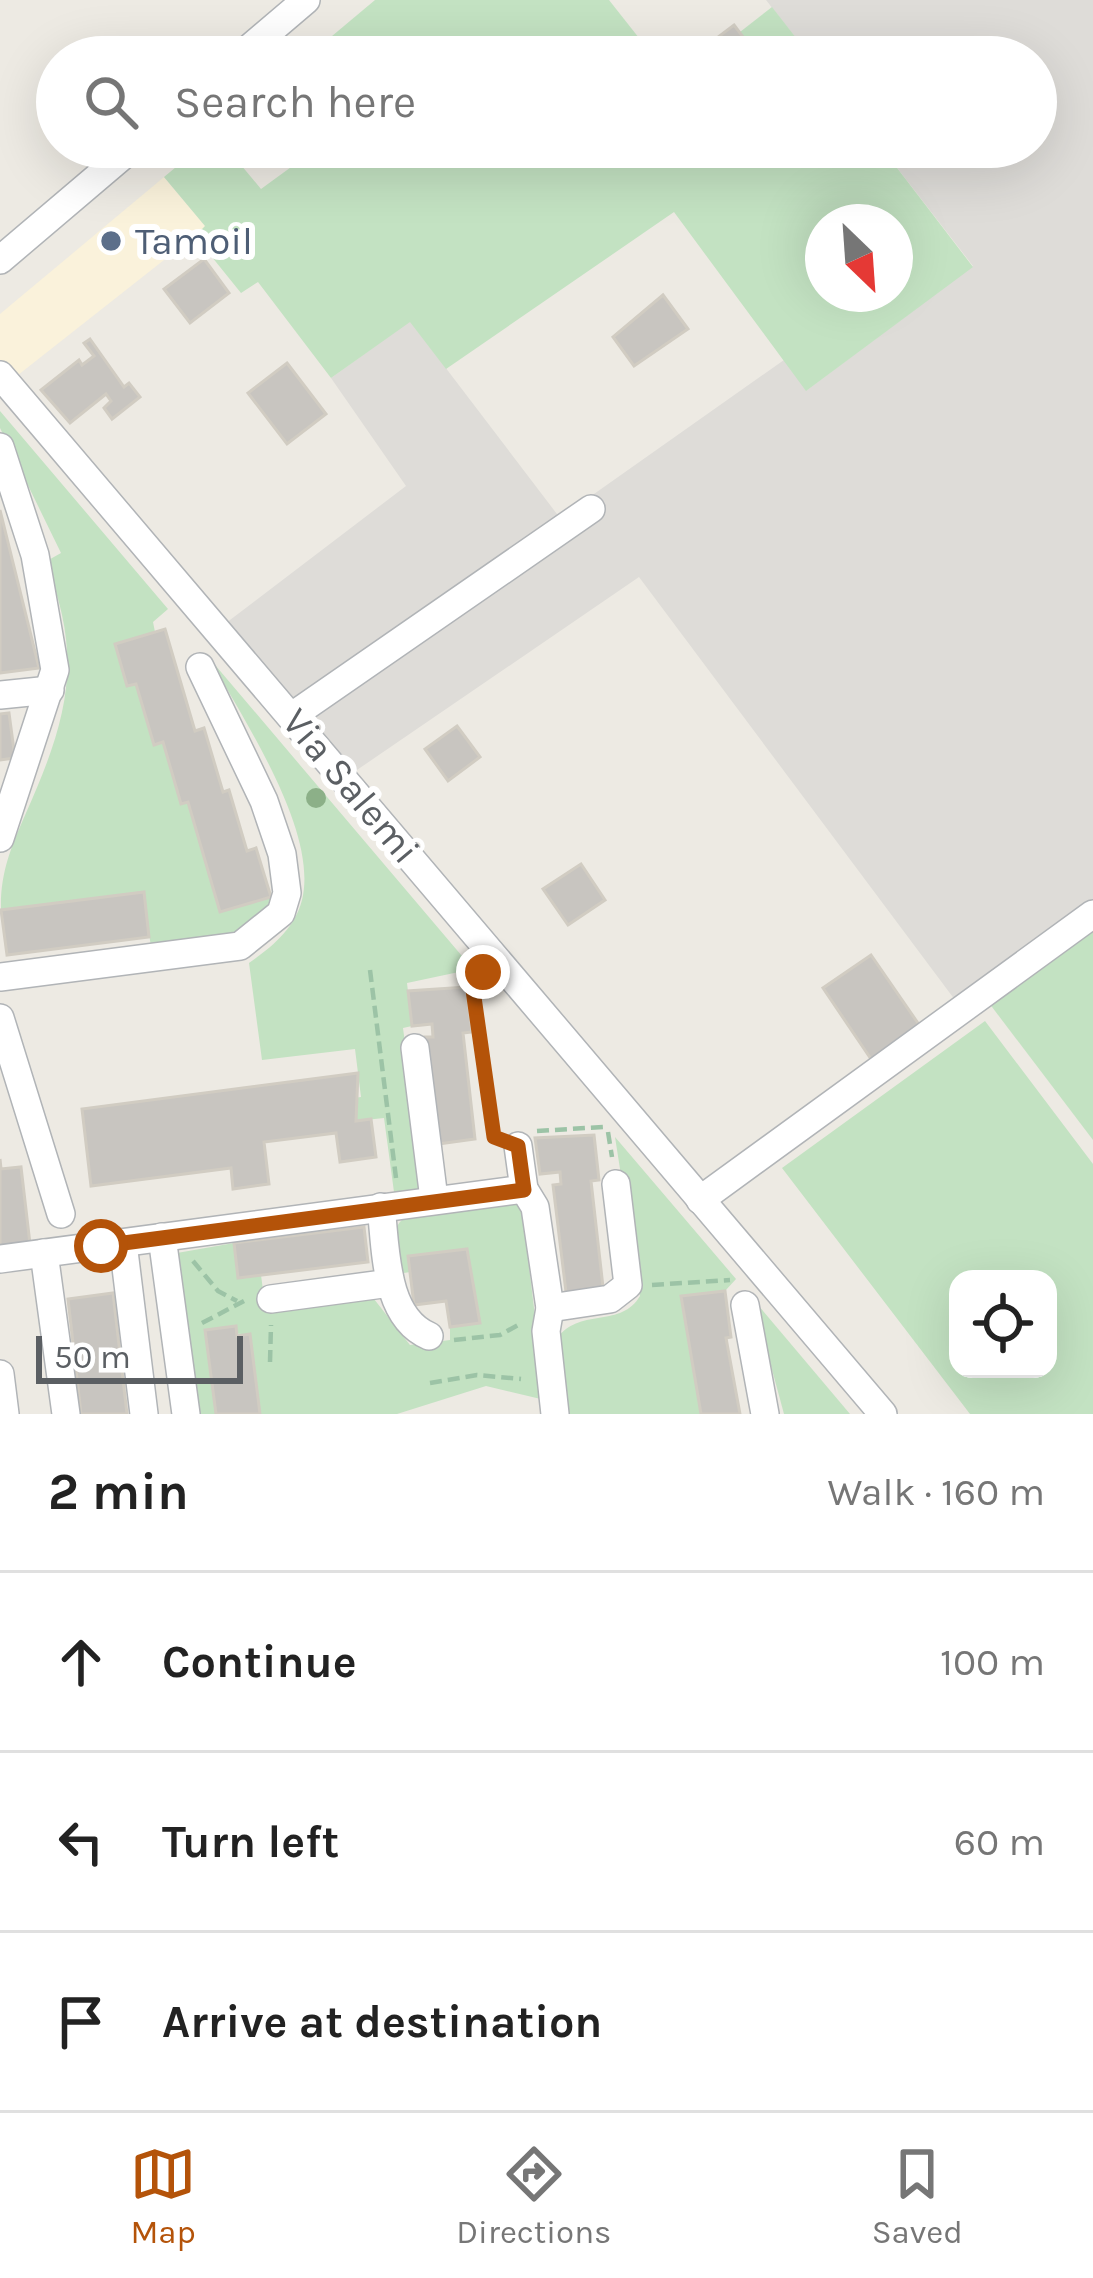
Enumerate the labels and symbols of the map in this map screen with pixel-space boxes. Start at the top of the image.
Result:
north arrow [805,204,913,312]
place label: Tamoil [135,218,253,264]
marker: Tamoil [98,228,124,254]
street label: Via Salemi [273,699,429,873]
route end [456,945,510,999]
route start [74,1219,128,1273]
scale bar [36,1330,243,1383]

